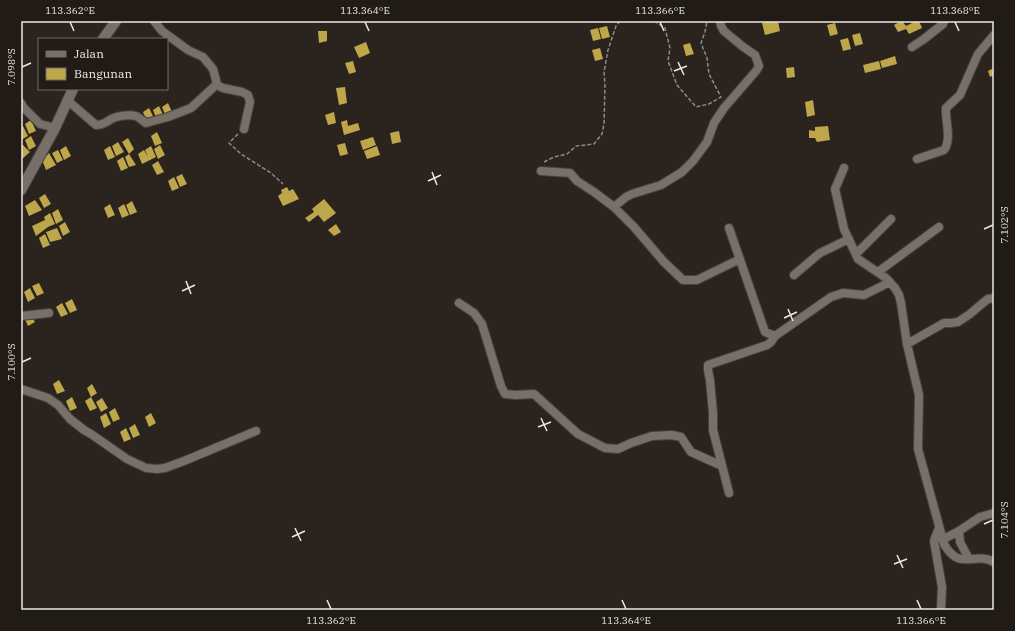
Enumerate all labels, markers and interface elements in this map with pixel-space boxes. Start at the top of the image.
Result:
text: 113.362°E [45,4,95,17]
text: 113.364°E [340,4,390,17]
text: 113.366°E [635,4,685,17]
text: 113.368°E [930,4,980,17]
legend [38,38,168,90]
text: Jalan [74,46,104,61]
text: 7.098°S [5,48,18,86]
text: Bangunan [74,66,132,81]
text: 7.102°S [998,206,1011,244]
text: 7.100°S [5,343,18,381]
text: 7.104°S [998,501,1011,539]
text: 113.362°E [306,614,356,627]
text: 113.364°E [601,614,651,627]
text: 113.366°E [896,614,946,627]

